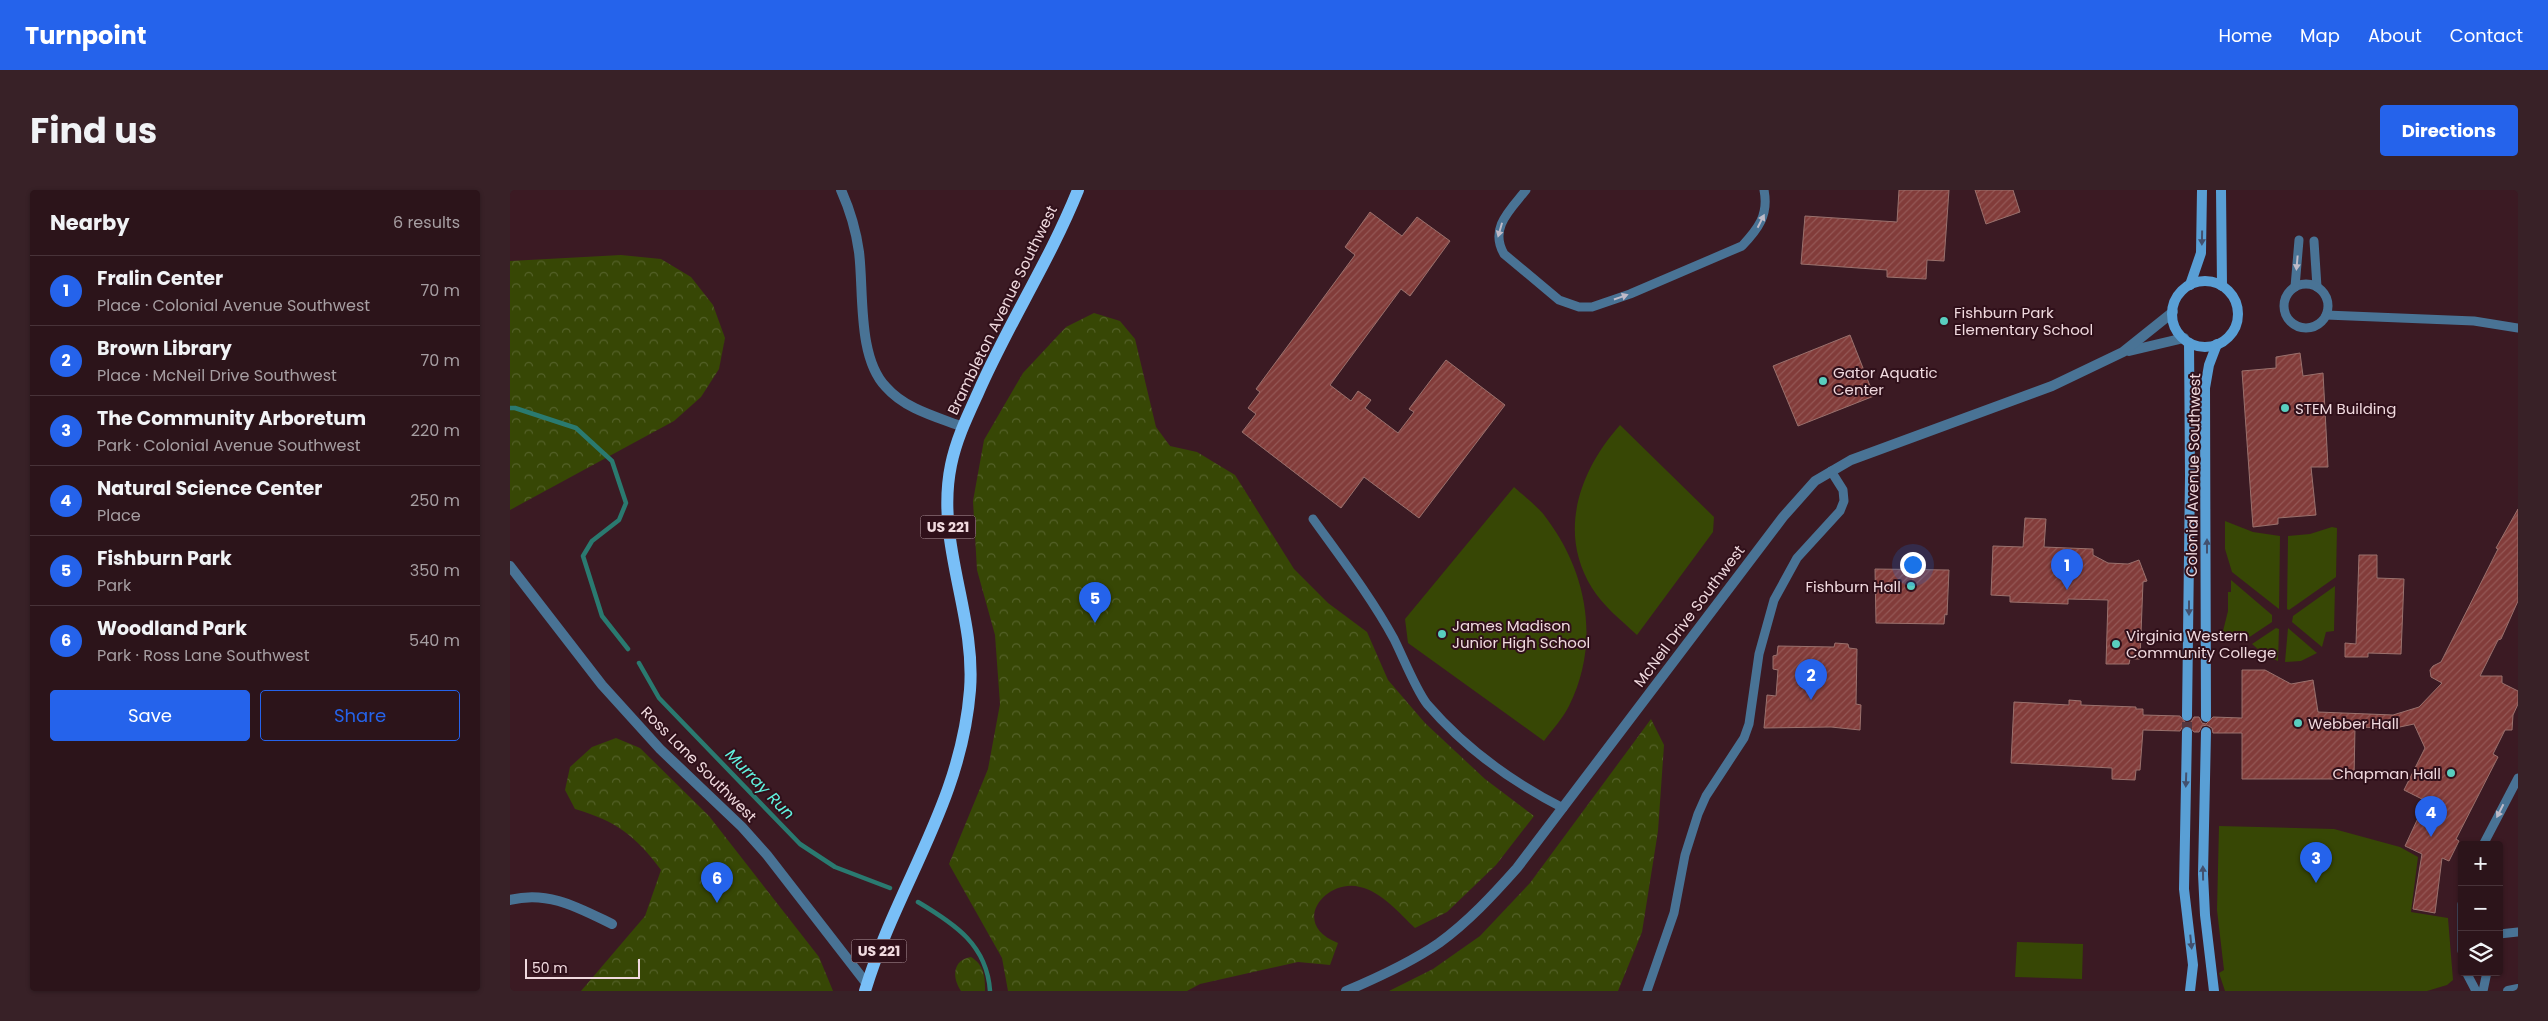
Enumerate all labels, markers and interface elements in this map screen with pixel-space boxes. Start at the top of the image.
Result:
text: Turnpoint [25,19,146,52]
text: Home [2218,23,2272,48]
text: Map [2300,23,2340,48]
text: About [2368,23,2422,48]
text: Contact [2450,23,2523,48]
button: Directions [2380,105,2518,156]
text: Find us [30,106,157,155]
street label: Brambleton Avenue Southwest [942,202,1062,418]
text: Nearby [50,208,130,237]
text: 6 results [393,211,460,234]
one-way arrow [1757,214,1765,229]
one-way arrow [1495,223,1503,238]
one-way arrow [2198,231,2206,247]
one-way arrow [2293,256,2301,272]
text: Fralin Center [97,265,223,292]
text: 1 [63,279,69,302]
text: 70 m [420,279,460,302]
one-way arrow [1614,293,1629,300]
text: Place · Colonial Avenue Southwest [97,294,370,317]
place label: Fishburn Park Elementary School [1954,302,2093,340]
marker: Fishburn Park Elementary School [1938,315,1950,327]
text: Brown Library [97,335,232,362]
text: 2 [61,349,71,372]
text: 70 m [420,349,460,372]
place label: Gator Aquatic Center [1833,362,1938,400]
text: Place · McNeil Drive Southwest [97,364,337,387]
street label: Colonial Avenue Southwest [2181,373,2205,577]
marker: Gator Aquatic Center [1817,375,1829,387]
place label: STEM Building [2295,398,2396,419]
marker: STEM Building [2279,402,2291,414]
text: The Community Arboretum [97,405,366,432]
text: 3 [61,419,71,442]
text: 220 m [411,419,460,442]
text: Park · Colonial Avenue Southwest [97,434,361,457]
text: Natural Science Center [97,475,322,502]
text: 4 [61,489,71,512]
text: 250 m [410,489,460,512]
text: Place [97,504,141,527]
road number: US 221 [920,516,976,538]
one-way arrow [2202,538,2210,554]
street label: McNeil Drive Southwest [1629,541,1749,691]
text: Fishburn Park [97,545,232,572]
pin: 1 [2051,549,2083,590]
your location [1900,552,1926,578]
text: 5 [61,559,71,582]
text: 350 m [410,559,460,582]
text: Park [97,574,131,597]
place label: Fishburn Hall [1805,576,1901,597]
marker: Fishburn Hall [1905,580,1917,592]
pin: 5 [1079,582,1111,623]
one-way arrow [2185,600,2193,616]
text: Woodland Park [97,615,247,642]
place label: James Madison Junior High School [1452,615,1590,653]
place label: Virginia Western Community College [2126,625,2276,663]
marker: James Madison Junior High School [1436,628,1448,640]
text: 6 [61,629,71,652]
text: 540 m [409,629,460,652]
marker: Virginia Western Community College [2110,638,2122,650]
text: Park · Ross Lane Southwest [97,644,309,667]
pin: 2 [1795,659,1827,700]
button: Save [50,690,250,741]
button: Share [260,690,460,741]
street label: Ross Lane Southwest [636,701,762,827]
place label: Webber Hall [2308,713,2399,734]
marker: Webber Hall [2292,717,2304,729]
water label: Murray Run [720,743,800,825]
place label: Chapman Hall [2332,763,2441,784]
marker: Chapman Hall [2445,767,2457,779]
one-way arrow [2181,773,2189,789]
pin: 4 [2415,796,2447,837]
one-way arrow [2496,804,2504,818]
map controls [2458,841,2503,976]
button: + [2458,841,2503,886]
pin: 3 [2300,842,2332,883]
pin: 6 [701,862,733,903]
one-way arrow [2199,865,2207,881]
button: − [2458,886,2503,931]
button: layers [2458,931,2503,976]
one-way arrow [2187,935,2195,951]
road number: US 221 [852,939,906,962]
scale bar [525,956,640,979]
text: 50 m [532,958,568,978]

